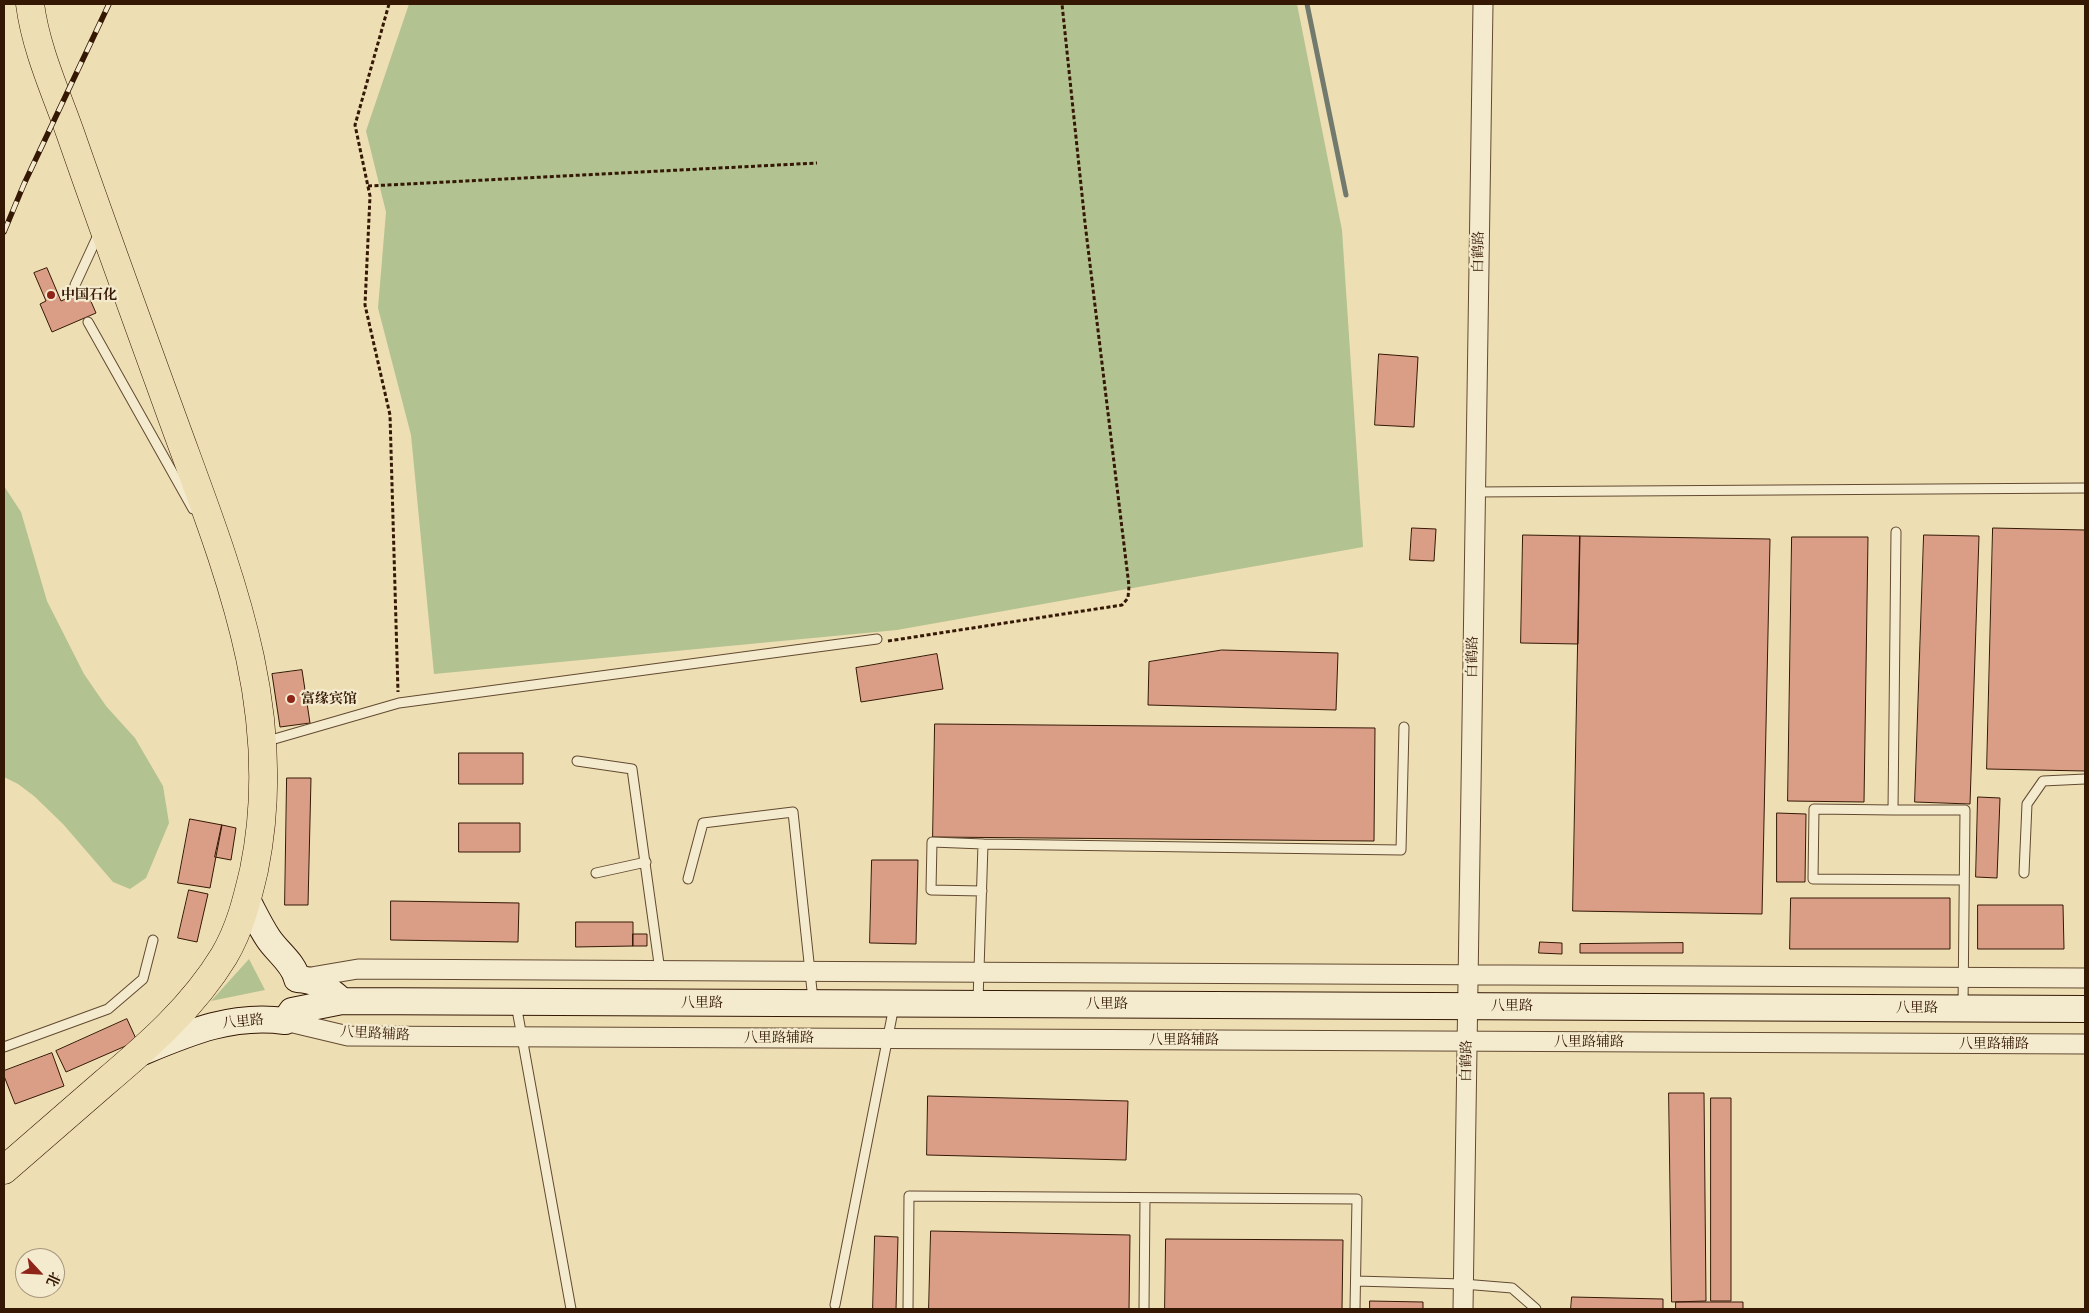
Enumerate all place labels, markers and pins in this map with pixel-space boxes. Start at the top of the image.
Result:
place label: 中国石化 [61,287,117,303]
marker: 中国石化 [45,289,57,301]
place label: 富缘宾馆 [301,691,357,707]
marker: 富缘宾馆 [285,693,297,705]

